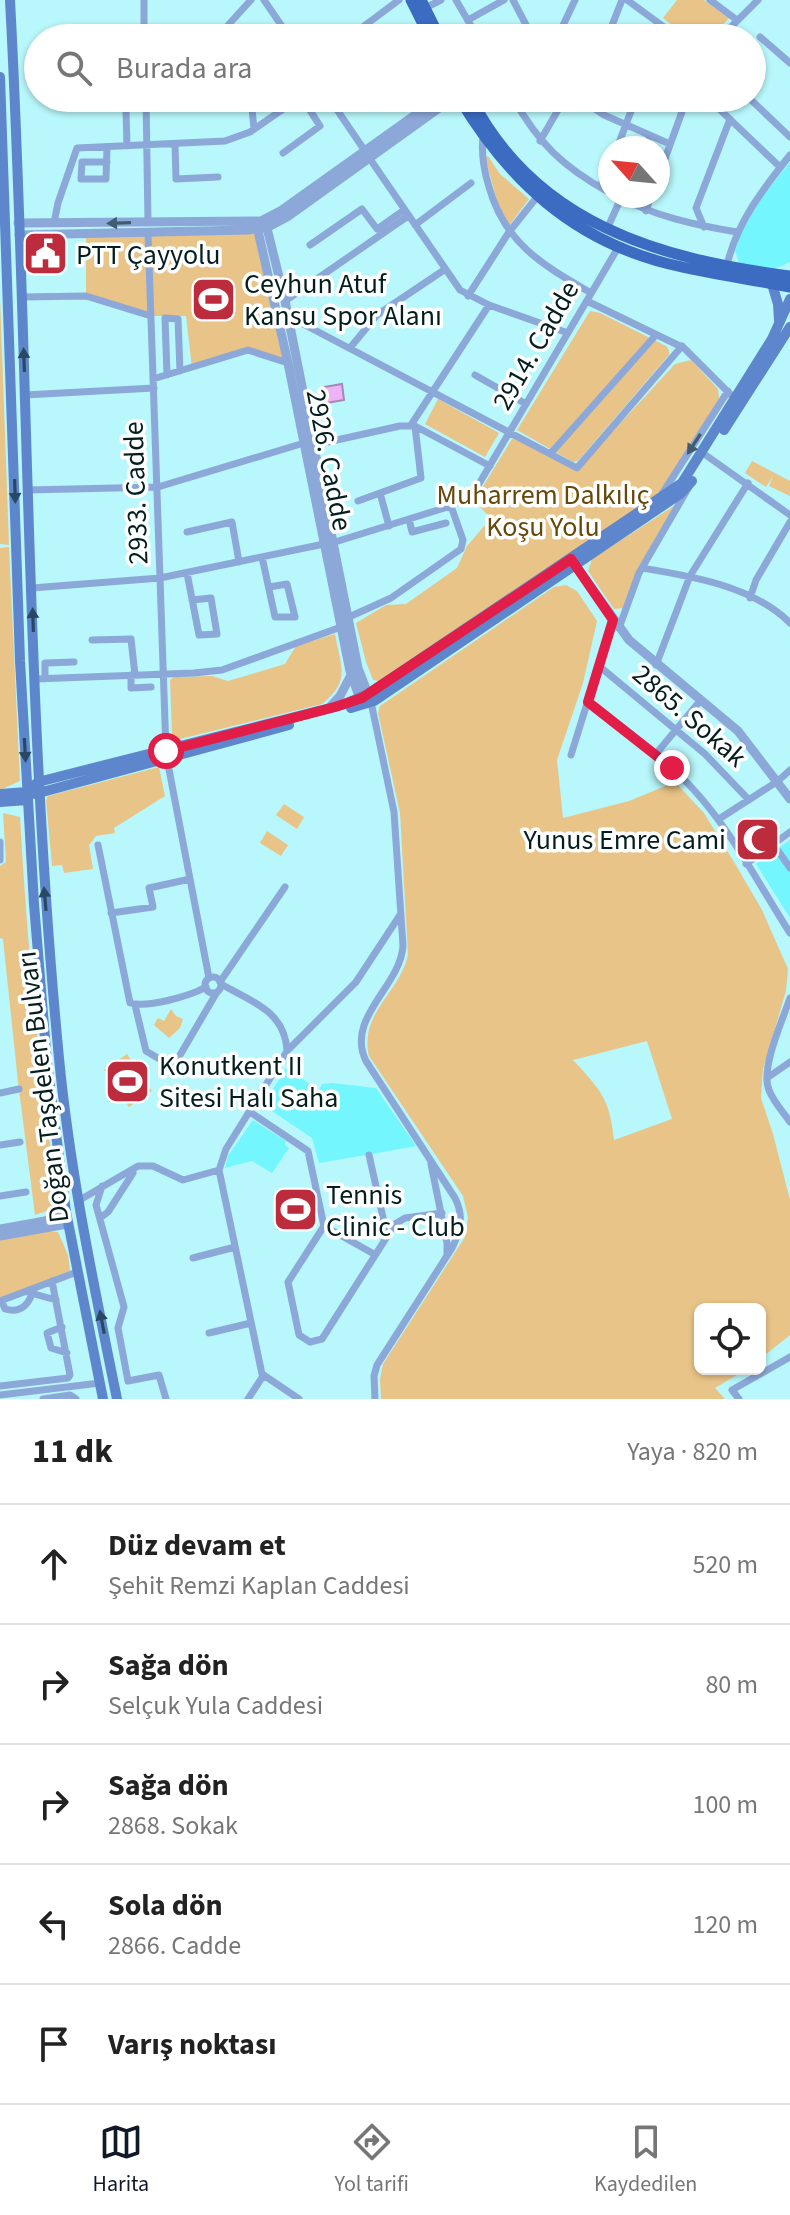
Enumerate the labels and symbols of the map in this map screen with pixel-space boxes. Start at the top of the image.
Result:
north arrow [598,136,670,208]
one-way arrow [106,216,131,229]
public building icon: PTT Çayyolu [21,230,69,278]
place label: PTT Çayyolu [76,235,221,275]
place label: Ceyhun Atuf Kansu Spor Alanı [244,264,442,336]
street label: 2914. Cadde [483,273,589,418]
sports icon: Ceyhun Atuf Kansu Spor Alanı [189,275,237,323]
one-way arrow [18,347,31,372]
street label: 2926. Cadde [296,386,362,534]
street label: 2933. Cadde [114,421,158,565]
one-way arrow [687,433,701,455]
park label: Muharrem Dalkılıç Koşu Yolu [437,475,650,547]
one-way arrow [8,479,21,504]
one-way arrow [26,607,39,632]
street label: 2865. Sokak [623,655,755,777]
route start [148,733,184,769]
one-way arrow [18,738,31,763]
route end [654,750,690,786]
mosque icon: Yunus Emre Cami [733,815,781,863]
place label: Yunus Emre Cami [522,820,726,860]
one-way arrow [38,886,51,911]
street label: Doğan Taşdelen Bulvarı [6,949,80,1225]
place label: Konutkent II Sitesi Halı Saha [159,1046,338,1118]
sports icon: Konutkent II Sitesi Halı Saha [104,1057,152,1105]
place label: Tennis Clinic - Club [326,1175,465,1247]
sports icon: Tennis Clinic - Club [271,1186,319,1234]
one-way arrow [95,1310,107,1335]

